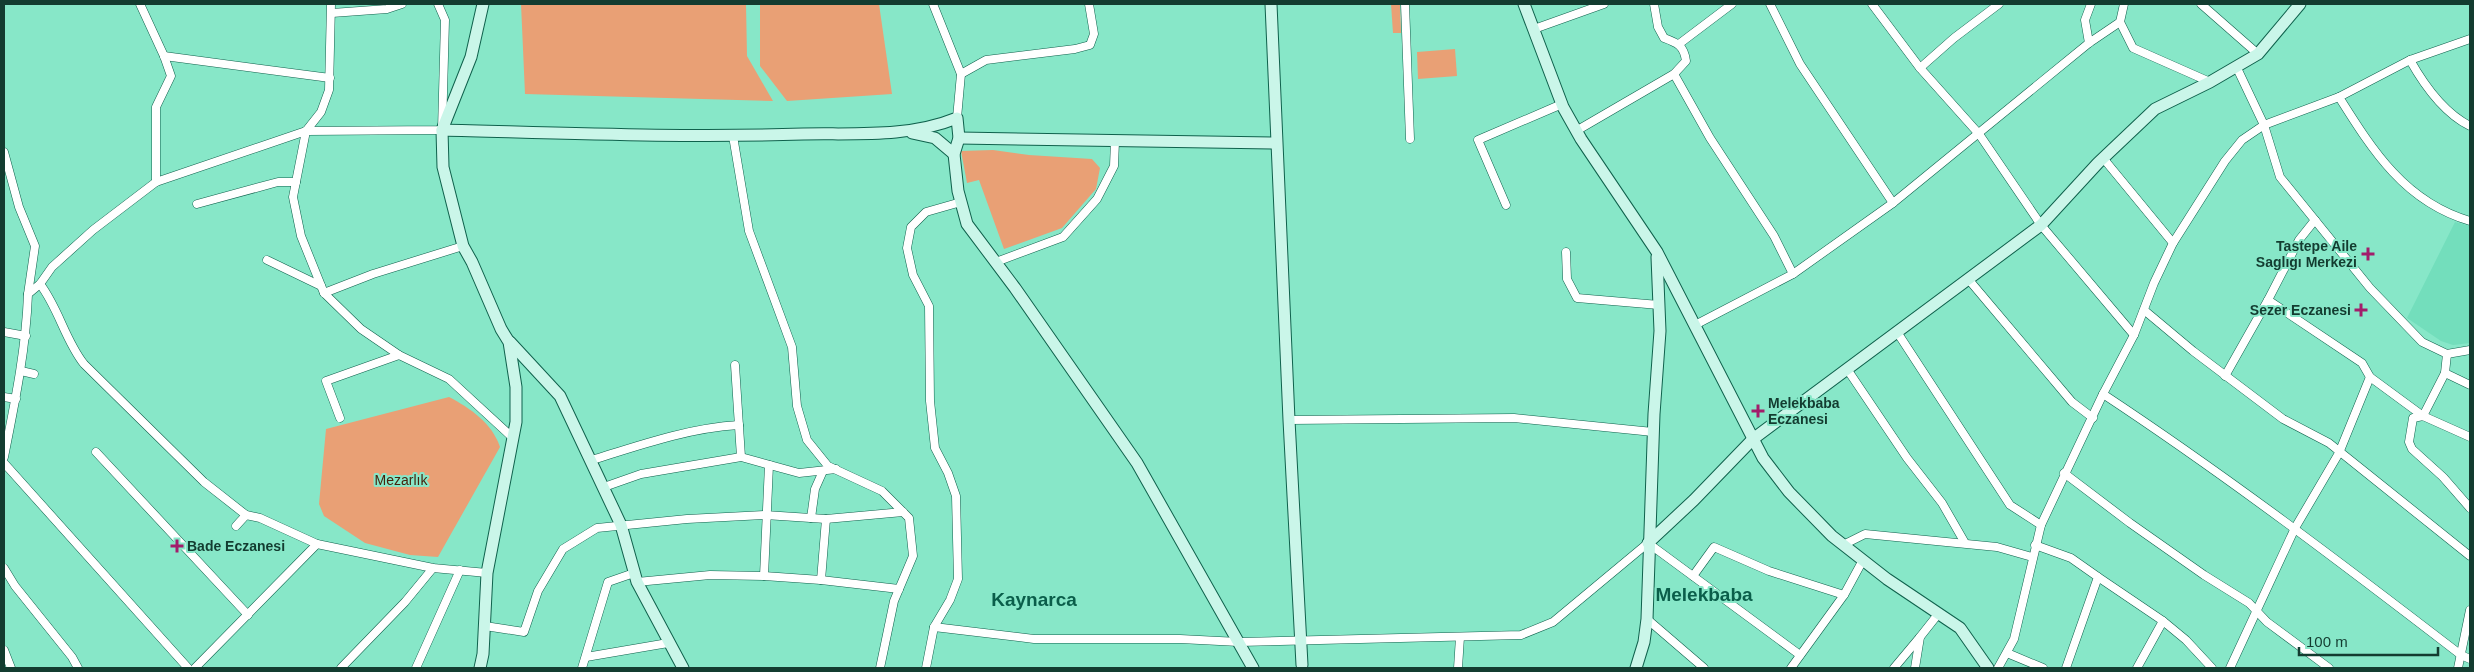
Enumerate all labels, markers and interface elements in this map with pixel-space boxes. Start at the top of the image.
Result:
place label: Tastepe Aile Saglıgı Merkezi [2256,238,2357,270]
marker: Tastepe Aile Saglıgı Merkezi [2361,247,2375,261]
place label: Sezer Eczanesi [2250,302,2351,318]
marker: Sezer Eczanesi [2355,304,2367,316]
place label: Melekbaba Eczanesi [1768,395,1840,427]
marker: Melekbaba Eczanesi [1752,405,1764,417]
park label: Mezarlık [375,472,428,488]
place label: Bade Eczanesi [187,538,285,554]
marker: Bade Eczanesi [171,540,183,552]
district label: Melekbaba [1655,584,1753,605]
district label: Kaynarca [991,589,1077,610]
scale bar [2299,624,2438,656]
text: 100 m [2306,633,2348,650]

